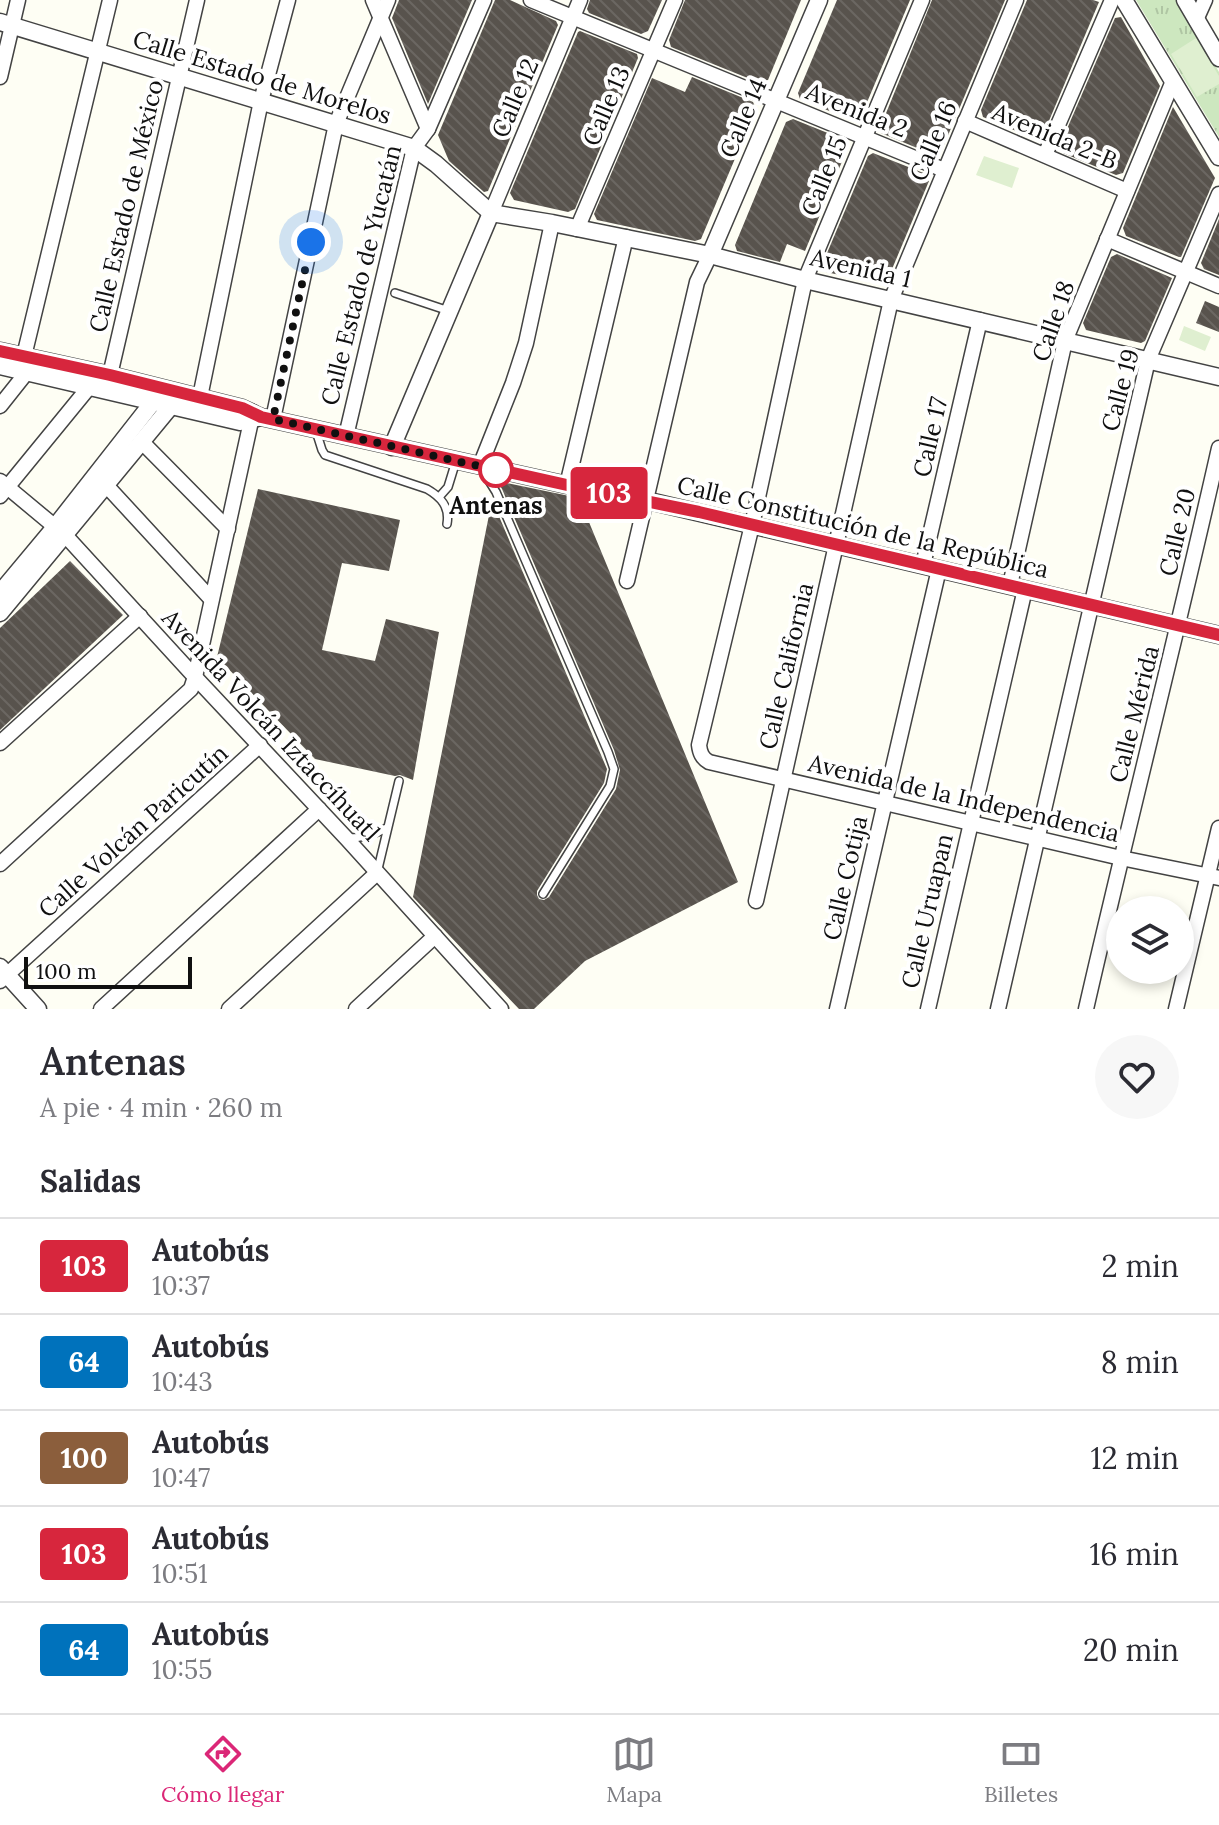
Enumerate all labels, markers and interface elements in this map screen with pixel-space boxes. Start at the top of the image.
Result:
street label: Calle Estado de Morelos [129,23,395,131]
street label: Calle 12 [484,54,546,142]
street label: Calle 13 [575,61,637,151]
street label: Calle 14 [712,74,774,162]
street label: Avenida 2 [801,75,912,144]
street label: Calle Estado de México [82,77,170,335]
street label: Avenida 2-B [987,95,1122,176]
street label: Calle 16 [902,96,964,186]
street label: Calle 15 [794,132,854,220]
street label: Calle Estado de Yucatán [314,142,408,408]
your location [291,222,331,262]
street label: Avenida 1 [807,241,914,295]
street label: Calle 18 [1025,276,1081,366]
street label: Calle 19 [1094,345,1146,435]
street label: Calle 17 [906,394,954,480]
marker: Antenas [479,453,513,487]
line badge: 103 [563,467,655,519]
street label: Calle Constitución de la República [674,469,1052,585]
text: 103 [587,475,631,511]
street label: Calle 20 [1152,485,1202,579]
place label: Antenas [449,490,543,521]
street label: Calle California [752,580,820,752]
street label: Avenida Volcán Iztaccíhuatl [155,602,387,847]
street label: Calle Mérida [1102,642,1166,786]
street label: Calle Volcán Paricutín [32,738,234,924]
street label: Avenida de la Independencia [804,747,1123,849]
street label: Calle Cotija [816,813,874,943]
street label: Calle Uruapan [894,831,960,991]
map controls [1106,896,1194,984]
button: layers [1106,896,1194,984]
scale bar [24,953,192,989]
text: 100 m [36,957,97,985]
button: heart [1095,1035,1179,1119]
text: Antenas [40,1037,186,1085]
text: A pie · 4 min · 260 m [40,1091,283,1124]
text: Salidas [40,1162,141,1200]
text: Autobús [152,1231,269,1269]
text: 2 min [1102,1247,1179,1285]
text: 103 [62,1248,106,1284]
text: 10:37 [152,1269,210,1302]
text: Autobús [152,1327,269,1365]
text: 8 min [1101,1343,1179,1381]
text: 64 [68,1344,100,1380]
text: 10:43 [152,1365,213,1398]
text: Autobús [152,1423,269,1461]
text: 12 min [1091,1439,1179,1477]
text: 100 [61,1440,107,1476]
text: 10:47 [152,1461,210,1494]
text: Autobús [152,1519,269,1557]
text: 16 min [1089,1535,1179,1573]
text: 103 [62,1536,106,1572]
text: 10:51 [152,1557,208,1590]
text: Autobús [152,1615,269,1653]
text: 20 min [1083,1631,1179,1669]
text: 64 [68,1632,100,1668]
text: 10:55 [152,1653,212,1686]
tab: Cómo llegar [161,1732,284,1808]
tab: Mapa [606,1732,662,1808]
tab: Billetes [984,1732,1058,1808]

